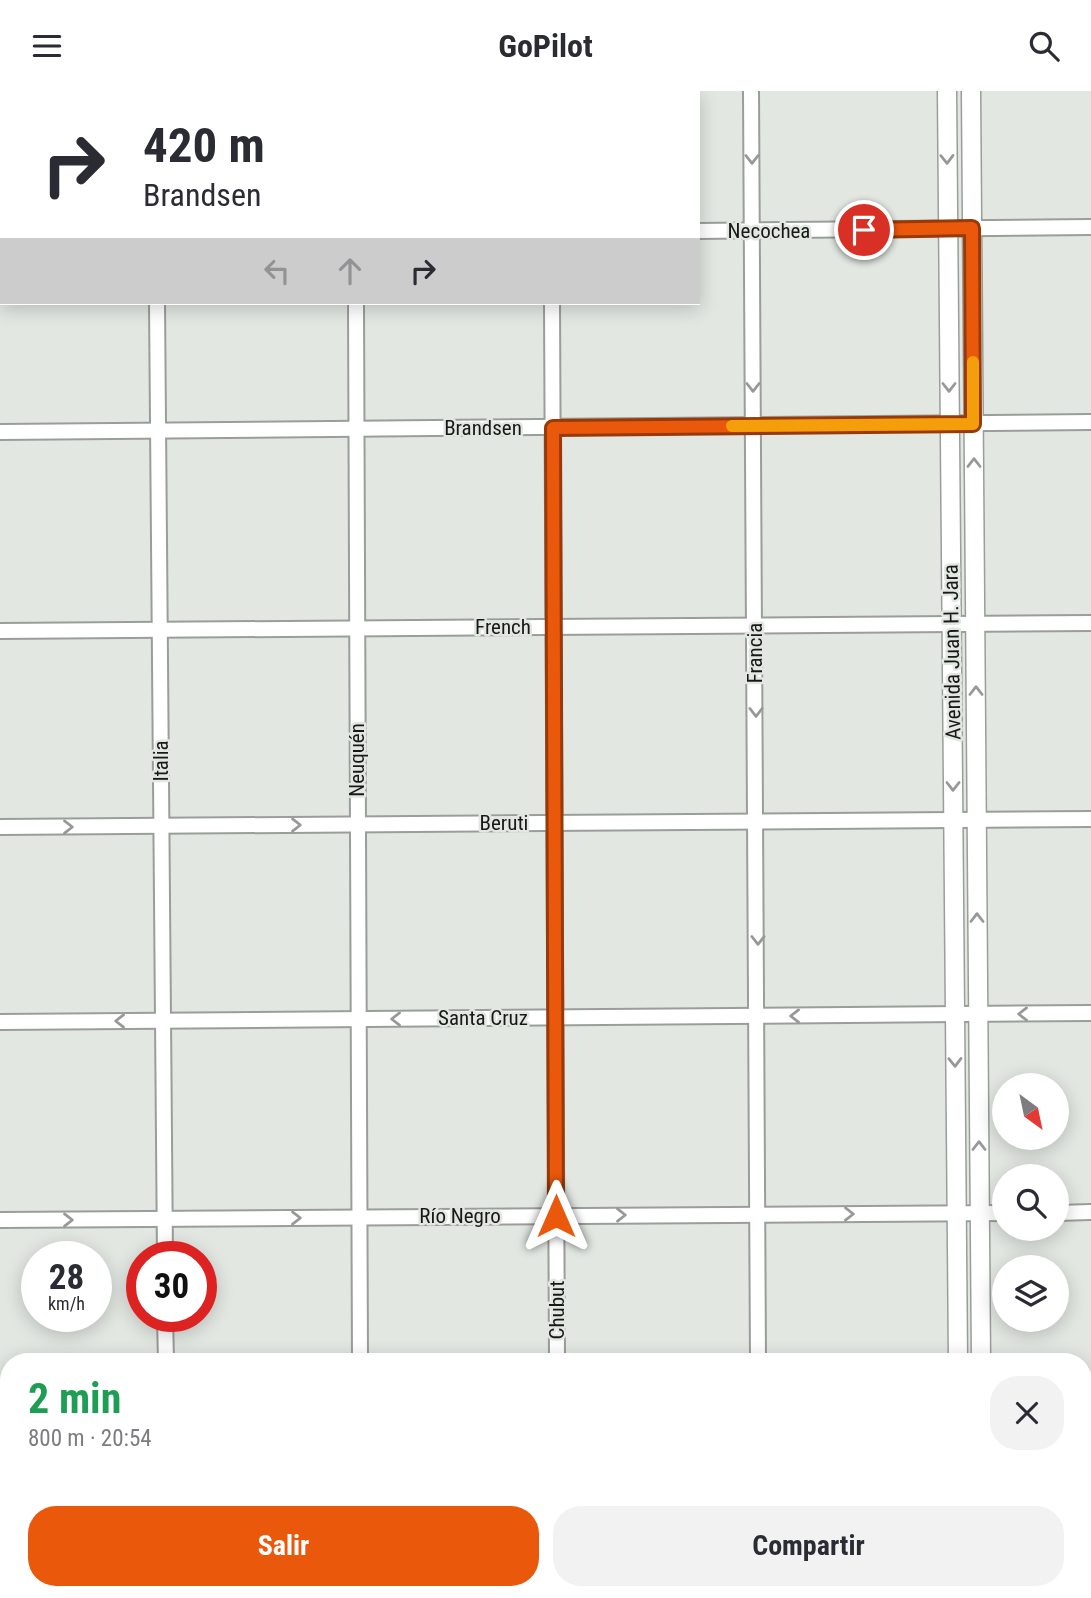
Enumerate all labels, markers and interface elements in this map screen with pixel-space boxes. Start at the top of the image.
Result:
icon: menu [28,27,66,65]
text: GoPilot [498,27,593,65]
icon: search [1025,27,1063,65]
text: 420 m [143,117,265,174]
icon: right [28,119,119,210]
one-way arrow [744,154,760,165]
one-way arrow [939,154,955,165]
text: Brandsen [143,176,261,214]
pin [834,200,894,260]
icon: arrive [845,211,883,249]
street label: Necochea [728,219,810,243]
icon: left [258,252,296,290]
icon: ahead [331,252,369,290]
icon: right [404,252,442,290]
one-way arrow [745,382,761,392]
one-way arrow [941,382,957,392]
street label: Brandsen [444,416,522,440]
one-way arrow [966,457,982,468]
street label: Avenida Juan H. Jara [938,564,966,740]
street label: French [475,615,531,639]
street label: Francia [743,623,767,683]
one-way arrow [968,685,983,696]
one-way arrow [748,707,764,718]
street label: Neuquén [345,723,369,797]
street label: Italia [149,740,173,782]
one-way arrow [945,781,961,791]
street label: Beruti [480,811,528,835]
one-way arrow [291,817,301,833]
one-way arrow [63,819,74,834]
one-way arrow [969,912,985,923]
one-way arrow [750,934,765,945]
street label: Santa Cruz [438,1006,528,1030]
one-way arrow [1017,1006,1028,1022]
one-way arrow [790,1008,800,1024]
one-way arrow [391,1011,401,1027]
one-way arrow [114,1013,125,1029]
one-way arrow [947,1057,963,1068]
north arrow [992,1073,1069,1150]
map controls [992,1073,1069,1332]
one-way arrow [971,1140,987,1150]
button: search [992,1164,1069,1241]
position arrow [519,1179,593,1253]
street label: Río Negro [419,1204,501,1228]
one-way arrow [844,1206,854,1222]
one-way arrow [616,1207,627,1223]
one-way arrow [291,1210,301,1226]
one-way arrow [63,1212,74,1227]
speed limit sign: 30 [126,1241,217,1332]
button: layers [992,1255,1069,1332]
text: 28 [49,1257,84,1298]
street label: Chubut [545,1281,569,1339]
text: km/h [48,1293,85,1314]
text: 2 min [28,1374,121,1423]
button: close [990,1376,1064,1450]
text: 800 m · 20:54 [28,1425,152,1452]
button: Salir [28,1506,539,1586]
button: Compartir [553,1506,1064,1586]

